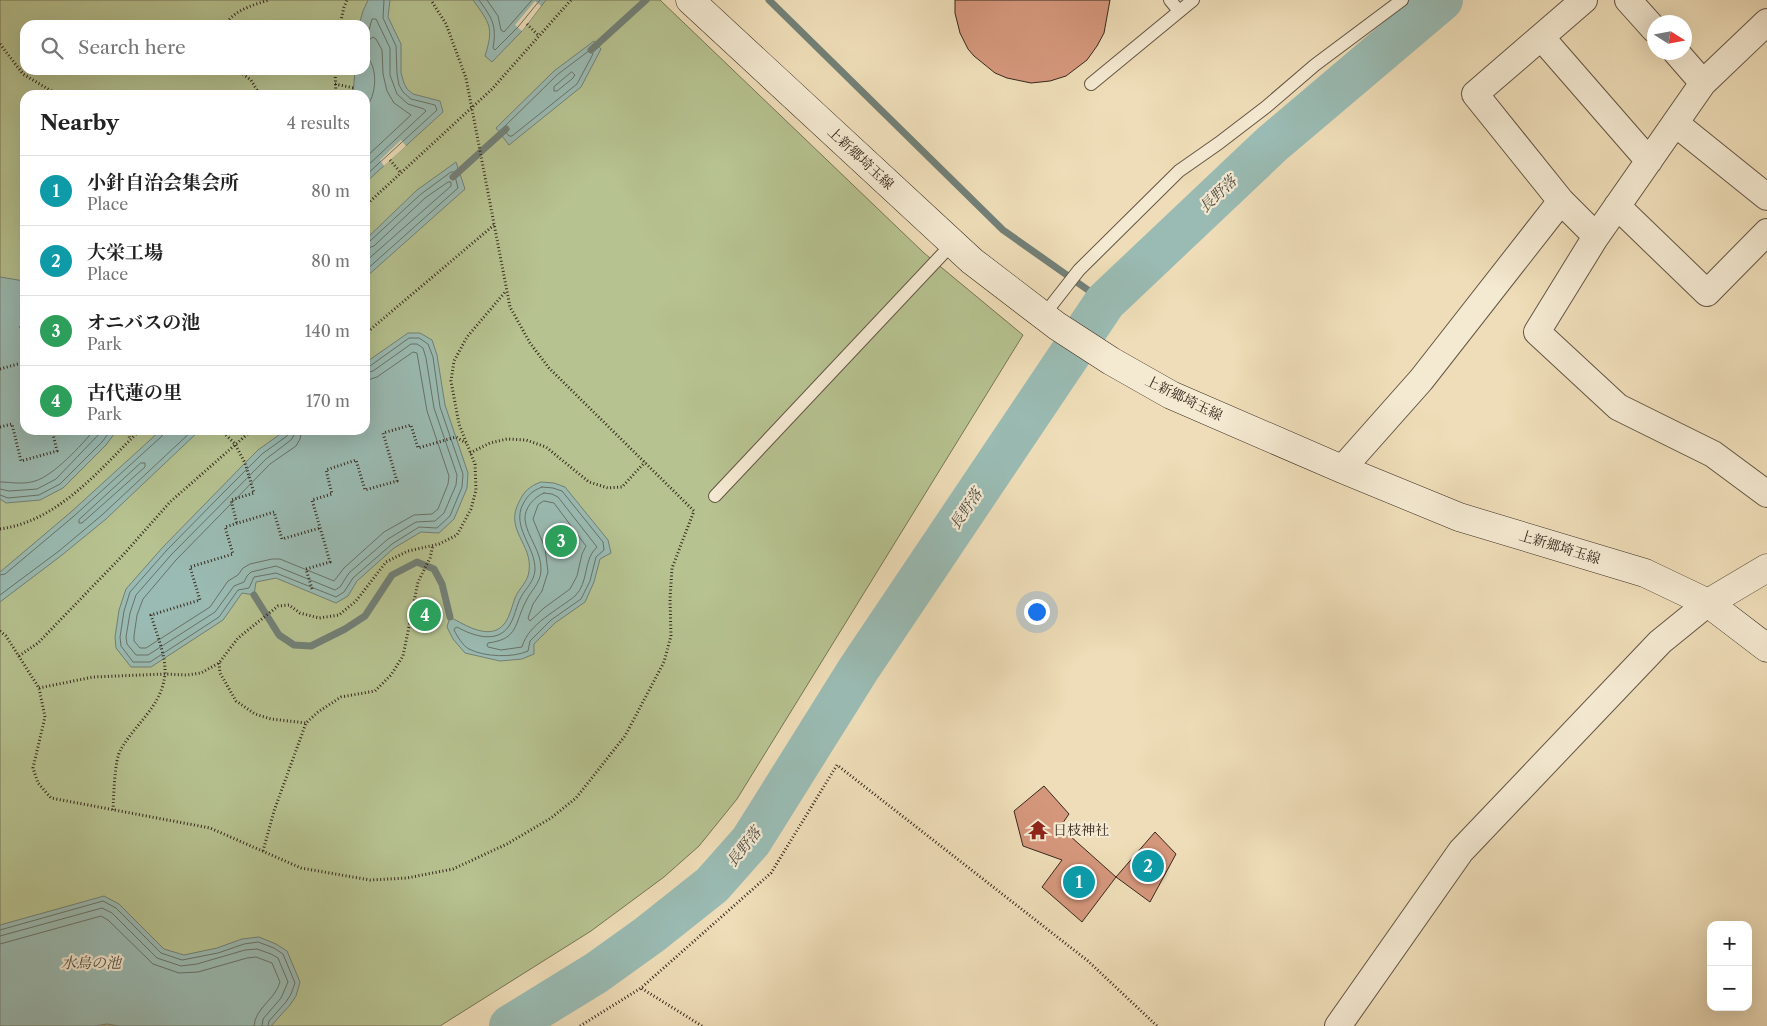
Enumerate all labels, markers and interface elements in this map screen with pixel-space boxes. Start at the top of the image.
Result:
north arrow [1647,15,1692,60]
search box [20,20,370,75]
icon: search [38,34,66,62]
text: Search here [78,36,186,59]
text: Nearby [40,110,119,135]
text: 4 results [287,113,350,133]
street label: 上新郷埼玉線 [824,123,898,193]
water label: 長野落 [1195,169,1243,216]
text: 小針自治会集会所 [87,171,239,194]
text: 1 [52,181,60,201]
text: 80 m [311,181,350,201]
text: Place [87,194,128,214]
text: 大栄工場 [87,241,163,264]
text: 2 [51,251,61,271]
text: 80 m [311,251,350,271]
text: Place [87,264,128,284]
text: オニバスの池 [87,311,200,334]
text: 3 [51,321,61,341]
text: 140 m [305,321,350,341]
text: Park [87,334,122,354]
street label: 上新郷埼玉線 [1142,371,1226,425]
text: 古代蓮の里 [87,381,182,404]
text: 4 [51,391,61,411]
text: 170 m [306,391,350,411]
text: Park [87,404,122,424]
water label: 長野落 [945,482,988,533]
pin: 3 [545,522,577,560]
street label: 上新郷埼玉線 [1517,526,1603,568]
pin: 4 [409,596,441,634]
your location [1024,599,1050,625]
temple icon: 日枝神社 [1027,819,1049,841]
water label: 長野落 [722,821,767,870]
place label: 日枝神社 [1053,821,1109,839]
pin: 2 [1132,847,1164,885]
pin: 1 [1063,863,1095,901]
map controls [1707,921,1752,1011]
button: + [1707,921,1752,966]
water label: 水鳥の池 [61,953,123,972]
button: − [1707,966,1752,1011]

